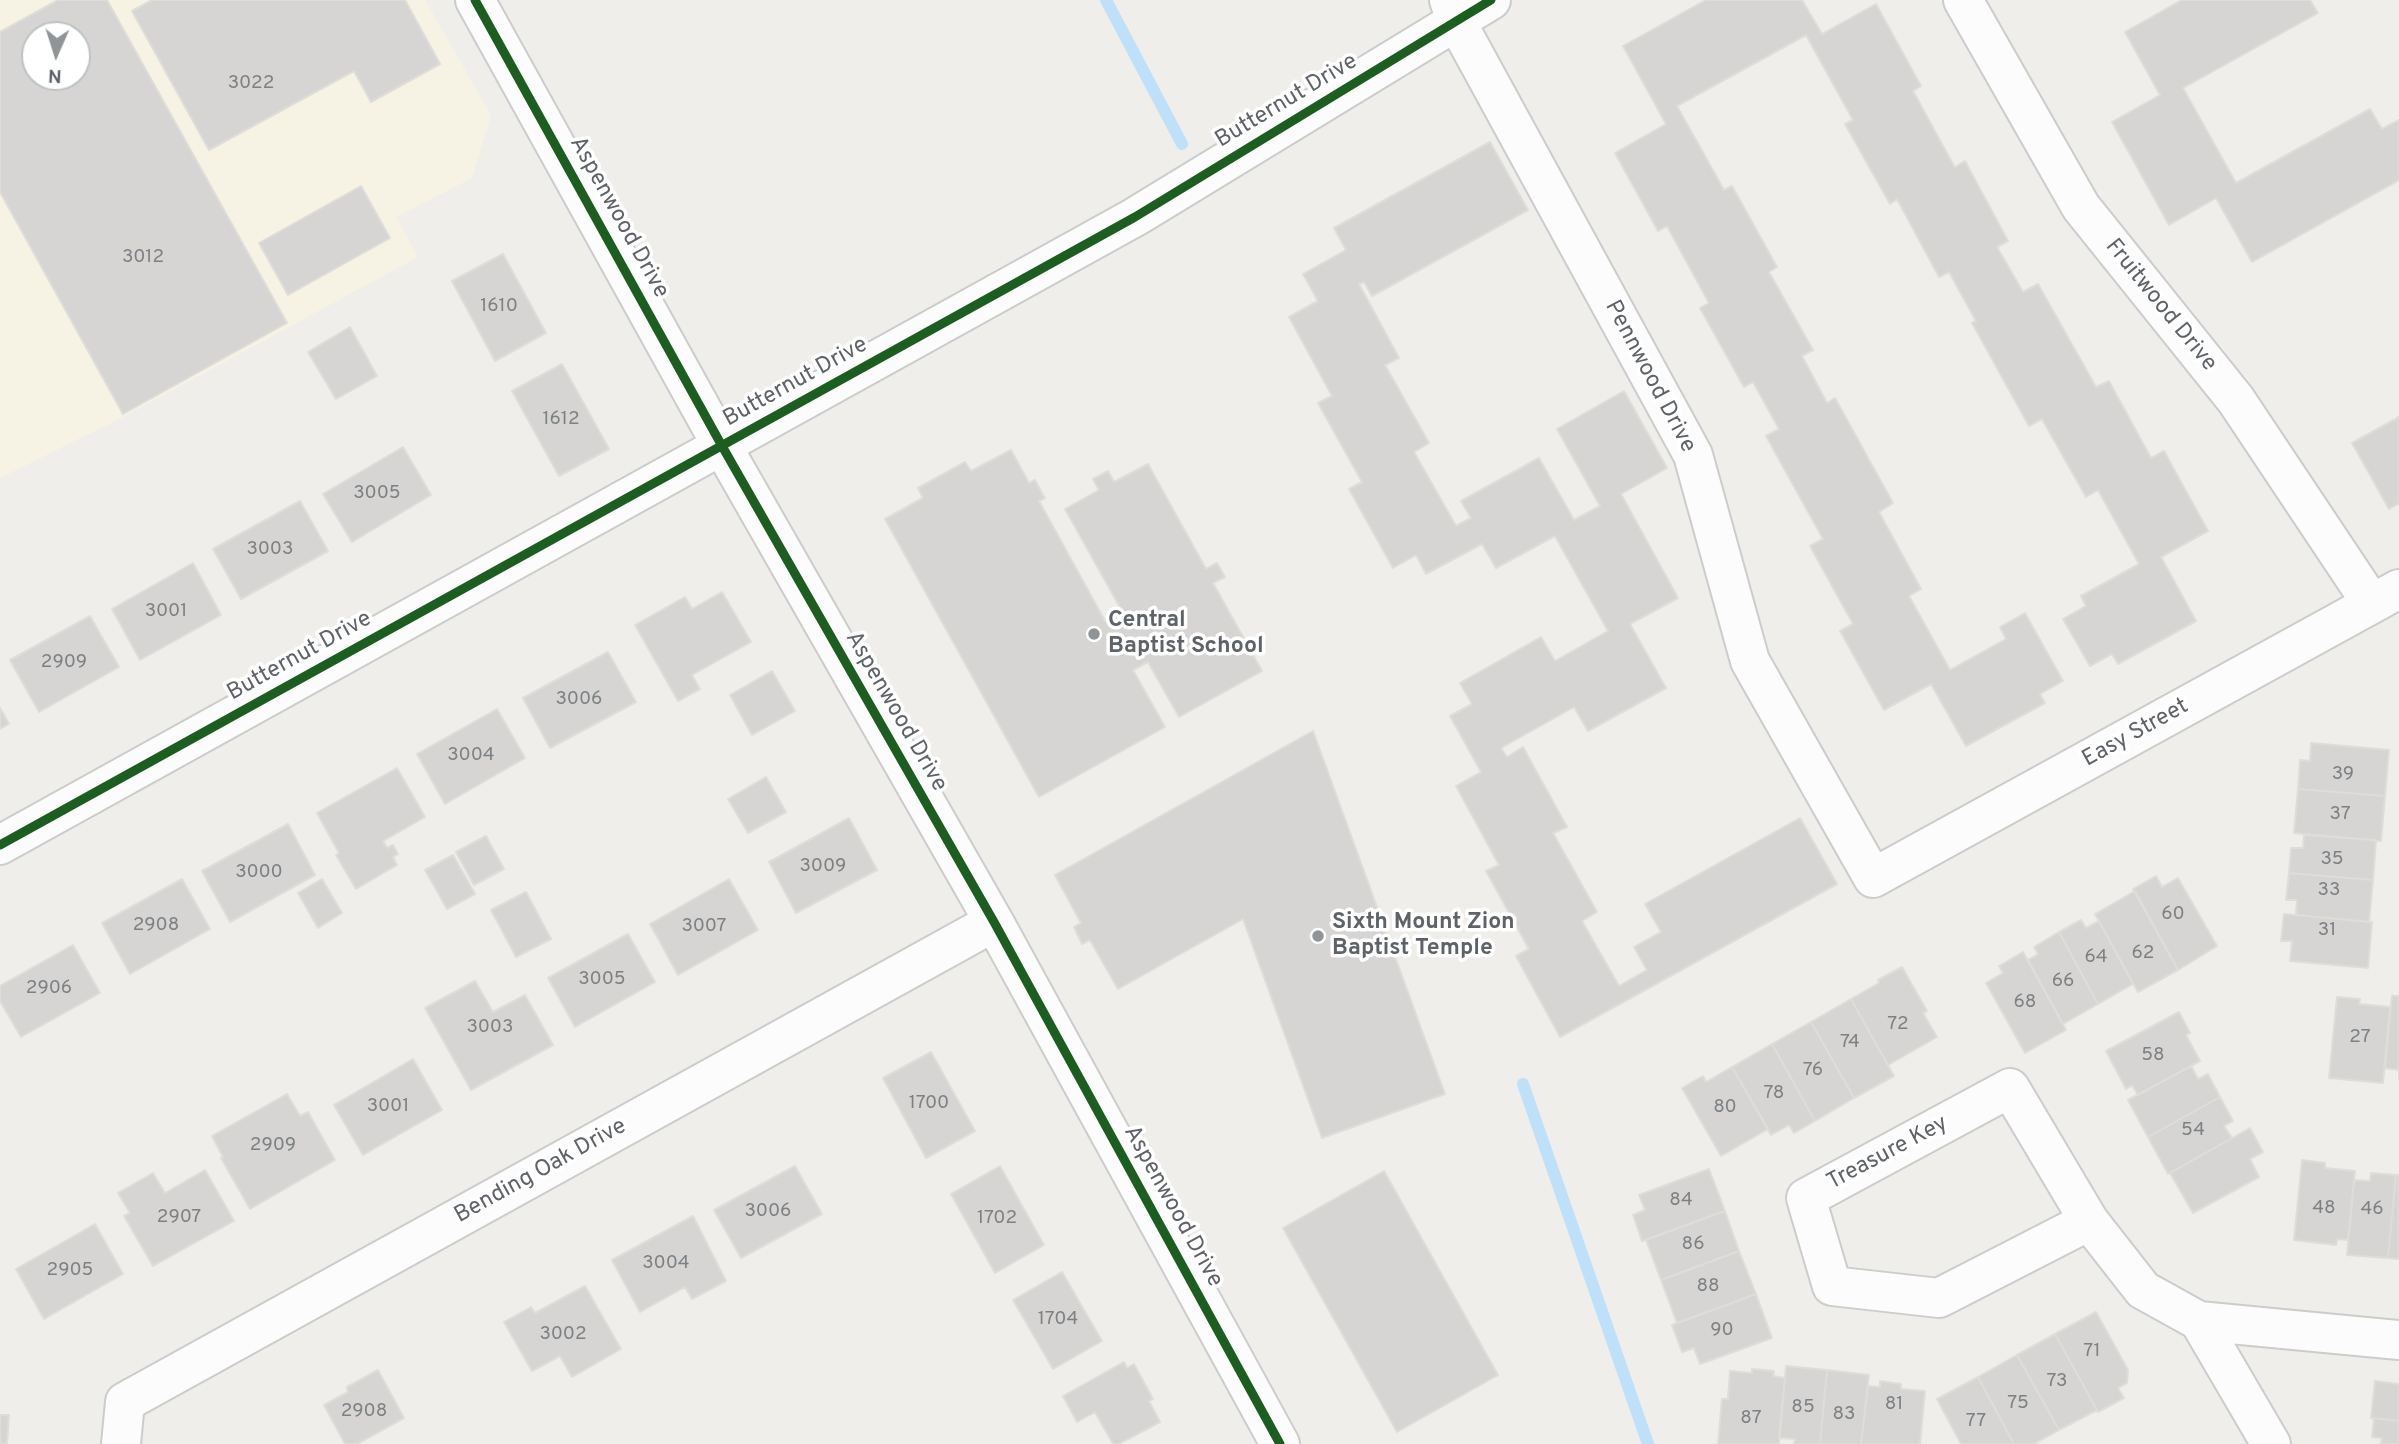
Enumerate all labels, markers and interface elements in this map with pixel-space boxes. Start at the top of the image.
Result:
north arrow [21,21,91,91]
street label: Butternut Drive [1211,49,1363,155]
text: N [48,63,62,87]
house number: 3022 [228,73,274,95]
street label: Aspenwood Drive [562,132,674,304]
street label: Fruitwood Drive [2098,234,2222,378]
house number: 3012 [122,247,164,269]
house number: 1610 [480,296,518,318]
street label: Pennwood Drive [1597,296,1701,458]
street label: Butternut Drive [719,332,873,434]
house number: 1612 [542,409,580,431]
house number: 3005 [353,483,401,505]
house number: 3003 [247,539,293,561]
house number: 3001 [145,601,187,623]
street label: Butternut Drive [223,606,377,708]
place label: Central Baptist School [1108,607,1264,661]
marker: Central Baptist School [1086,626,1102,642]
street label: Aspenwood Drive [838,627,952,797]
house number: 2909 [41,652,87,674]
house number: 3006 [556,689,602,711]
street label: Easy Street [2078,694,2194,774]
house number: 3004 [447,745,495,767]
house number: 39 [2332,764,2354,786]
house number: 37 [2329,804,2351,826]
house number: 35 [2320,849,2344,871]
house number: 3009 [800,856,846,878]
house number: 3000 [235,862,283,884]
house number: 33 [2318,880,2340,902]
house number: 60 [2161,904,2185,926]
place label: Sixth Mount Zion Baptist Temple [1332,909,1515,963]
house number: 2908 [133,915,179,937]
house number: 3007 [682,916,726,938]
house number: 31 [2318,920,2336,942]
marker: Sixth Mount Zion Baptist Temple [1310,928,1326,944]
house number: 62 [2132,943,2154,965]
house number: 64 [2084,947,2108,969]
house number: 3005 [578,969,626,991]
house number: 66 [2052,971,2074,993]
house number: 2906 [26,978,72,1000]
house number: 68 [2014,992,2036,1014]
house number: 72 [1887,1014,1909,1036]
house number: 3003 [467,1017,513,1039]
house number: 27 [2349,1027,2371,1049]
house number: 74 [1840,1032,1860,1054]
house number: 58 [2141,1045,2165,1067]
house number: 76 [1803,1060,1823,1082]
house number: 78 [1764,1083,1784,1105]
house number: 1700 [909,1093,949,1115]
house number: 3001 [367,1096,409,1118]
house number: 80 [1713,1097,1737,1119]
street label: Treasure Key [1823,1111,1953,1197]
street label: Bending Oak Drive [450,1113,632,1231]
house number: 54 [2181,1120,2205,1142]
street label: Aspenwood Drive [1116,1121,1228,1293]
house number: 2909 [250,1135,296,1157]
house number: 84 [1669,1190,1693,1212]
house number: 48 [2312,1198,2336,1220]
house number: 46 [2360,1199,2384,1221]
house number: 3006 [745,1201,791,1223]
house number: 2907 [157,1207,201,1229]
house number: 1702 [977,1208,1017,1230]
house number: 86 [1682,1234,1704,1256]
house number: 3004 [642,1253,690,1275]
house number: 2905 [47,1260,93,1282]
house number: 88 [1696,1276,1720,1298]
house number: 1704 [1038,1309,1078,1331]
house number: 90 [1710,1320,1734,1342]
house number: 3002 [539,1324,587,1346]
house number: 71 [2083,1341,2101,1363]
house number: 73 [2046,1371,2068,1393]
house number: 75 [2007,1393,2029,1415]
house number: 81 [1885,1394,1903,1416]
house number: 85 [1791,1397,1815,1419]
house number: 2908 [341,1401,387,1423]
house number: 83 [1832,1404,1856,1426]
house number: 87 [1740,1408,1762,1430]
house number: 77 [1966,1411,1986,1433]

